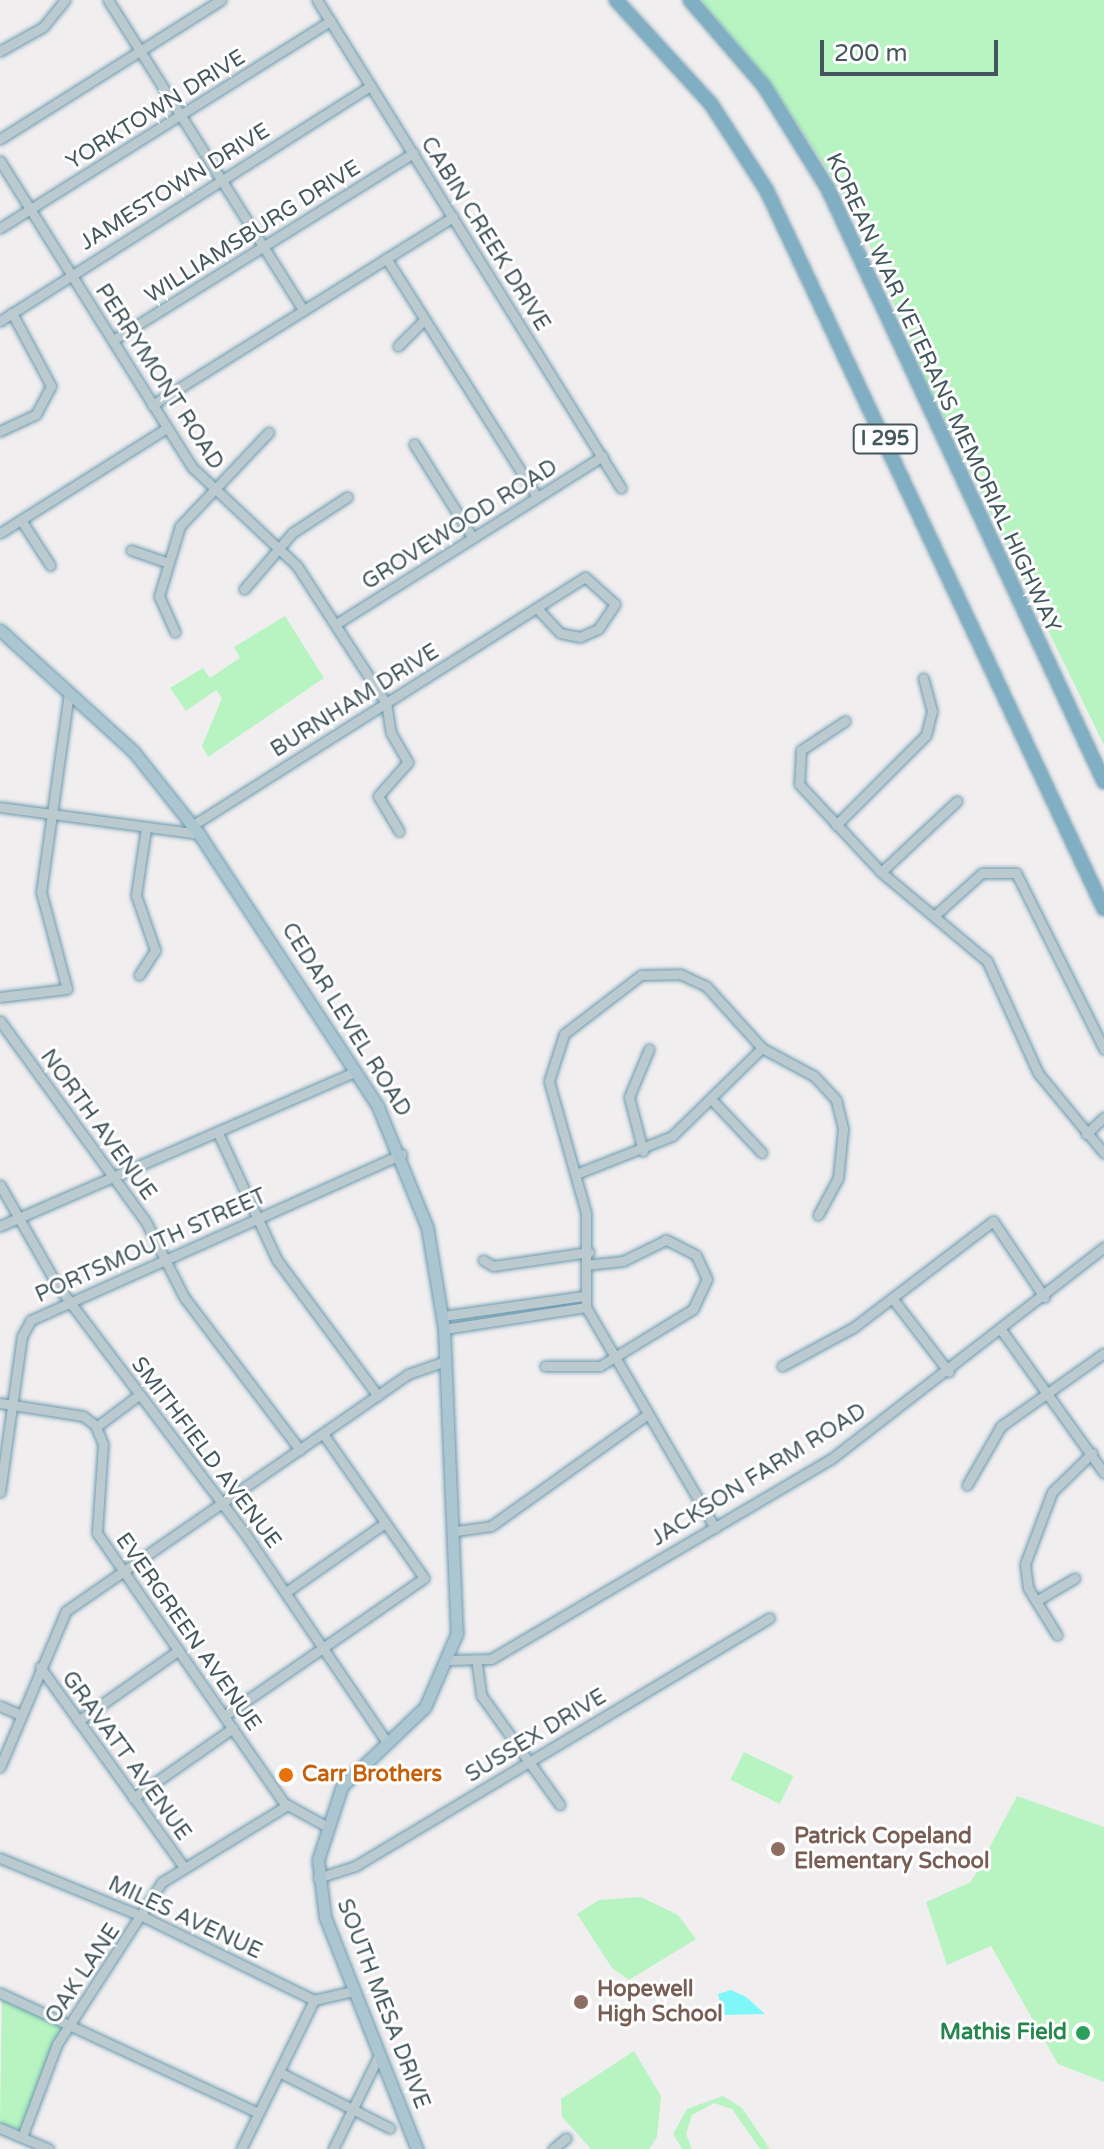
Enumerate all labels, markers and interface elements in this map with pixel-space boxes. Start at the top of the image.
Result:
scale bar [824,24,1002,74]
text: 200 m [834,39,908,68]
street label: YORKTOWN DRIVE [62,44,250,176]
street label: JAMESTOWN DRIVE [75,118,275,256]
street label: CABIN CREEK DRIVE [414,132,556,336]
street label: KOREAN WAR VETERANS MEMORIAL HIGHWAY [820,149,1066,637]
street label: WILLIAMSBURG DRIVE [140,155,366,309]
street label: PERRYMONT ROAD [89,279,229,475]
road number: I 295 [851,423,919,455]
street label: GROVEWOOD ROAD [357,454,563,596]
street label: BURNHAM DRIVE [266,639,444,763]
street label: CEDAR LEVEL ROAD [275,918,417,1122]
street label: NORTH AVENUE [34,1044,162,1206]
street label: PORTSMOUTH STREET [31,1183,271,1309]
street label: SMITHFIELD AVENUE [125,1352,287,1554]
street label: JACKSON FARM ROAD [647,1398,871,1552]
street label: EVERGREEN AVENUE [110,1528,266,1736]
street label: GRAVATT AVENUE [56,1666,196,1846]
street label: SUSSEX DRIVE [461,1684,611,1788]
place label: Carr Brothers [302,1762,442,1788]
marker: Carr Brothers [277,1766,295,1784]
place label: Patrick Copeland Elementary School [794,1823,989,1874]
marker: Patrick Copeland Elementary School [769,1840,787,1858]
street label: MILES AVENUE [104,1871,266,1965]
street label: SOUTH MESA DRIVE [331,1895,435,2113]
street label: OAK LANE [40,1919,126,2029]
place label: Hopewell High School [597,1976,723,2028]
marker: Hopewell High School [572,1993,590,2011]
place label: Mathis Field [940,2020,1067,2046]
marker: Mathis Field [1074,2024,1092,2042]

